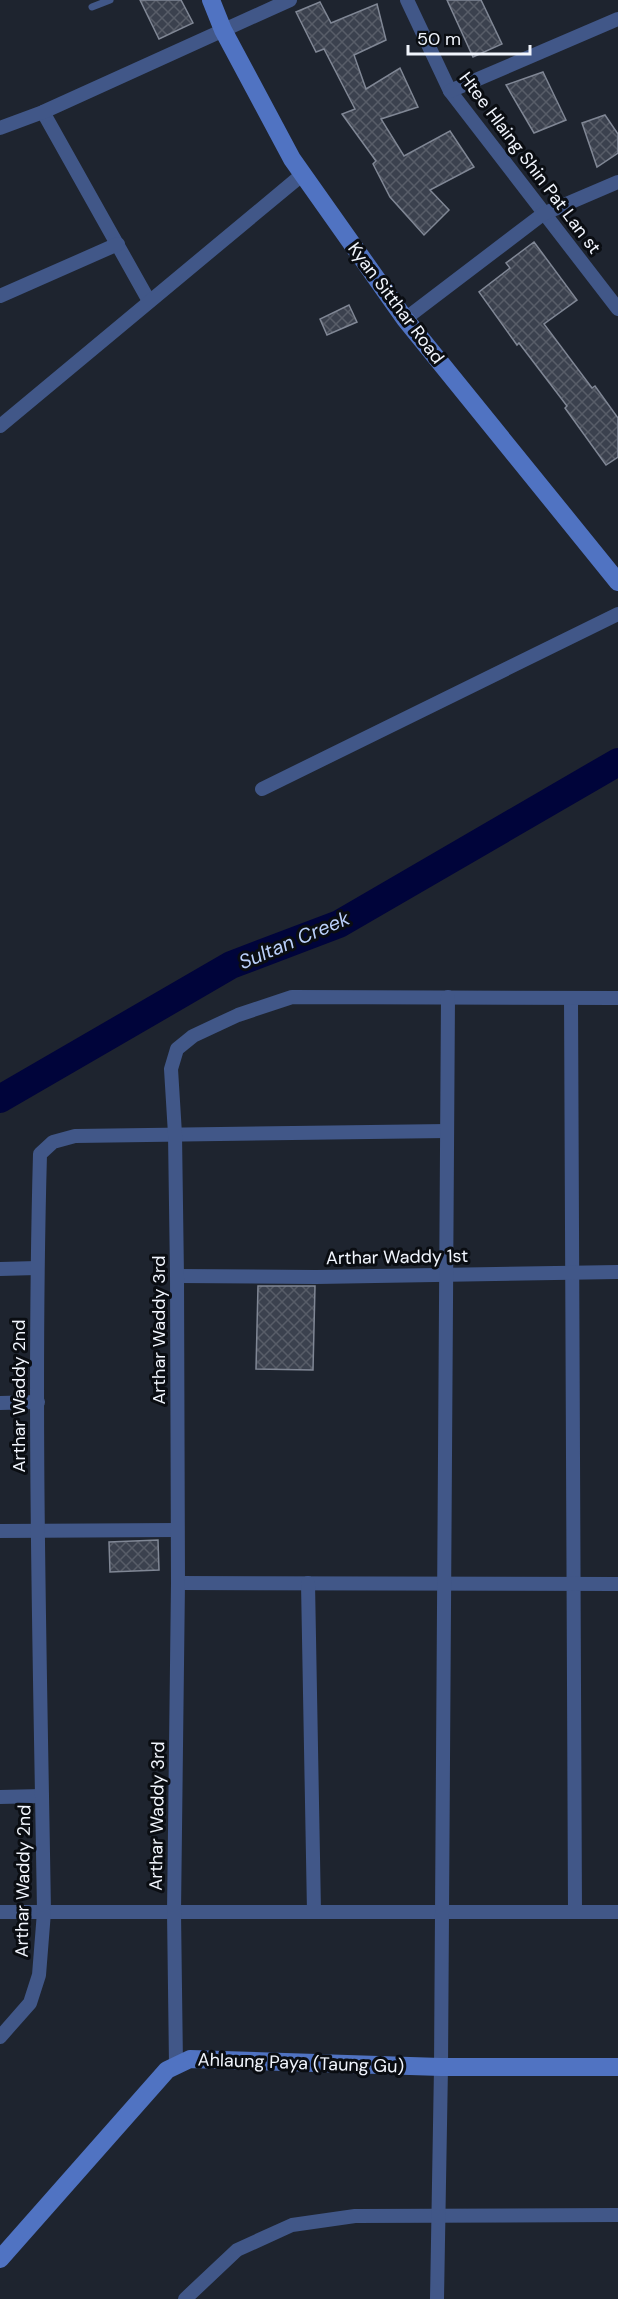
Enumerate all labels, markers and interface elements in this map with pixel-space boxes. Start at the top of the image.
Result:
scale bar [408,18,530,56]
text: 50 m [417,27,461,51]
street label: Htee Hlaing Shin Pat Lan st [454,67,606,259]
street label: Kyan Sitthar Road [342,237,450,369]
water label: Sultan Creek [235,905,354,975]
street label: Arthar Waddy 1st [326,1244,468,1270]
street label: Arthar Waddy 3rd [147,1255,171,1405]
street label: Arthar Waddy 2nd [7,1320,31,1472]
street label: Arthar Waddy 3rd [144,1741,170,1891]
street label: Arthar Waddy 2nd [10,1804,36,1958]
street label: Ahlaung Paya (Taung Gu) [197,2047,405,2079]

